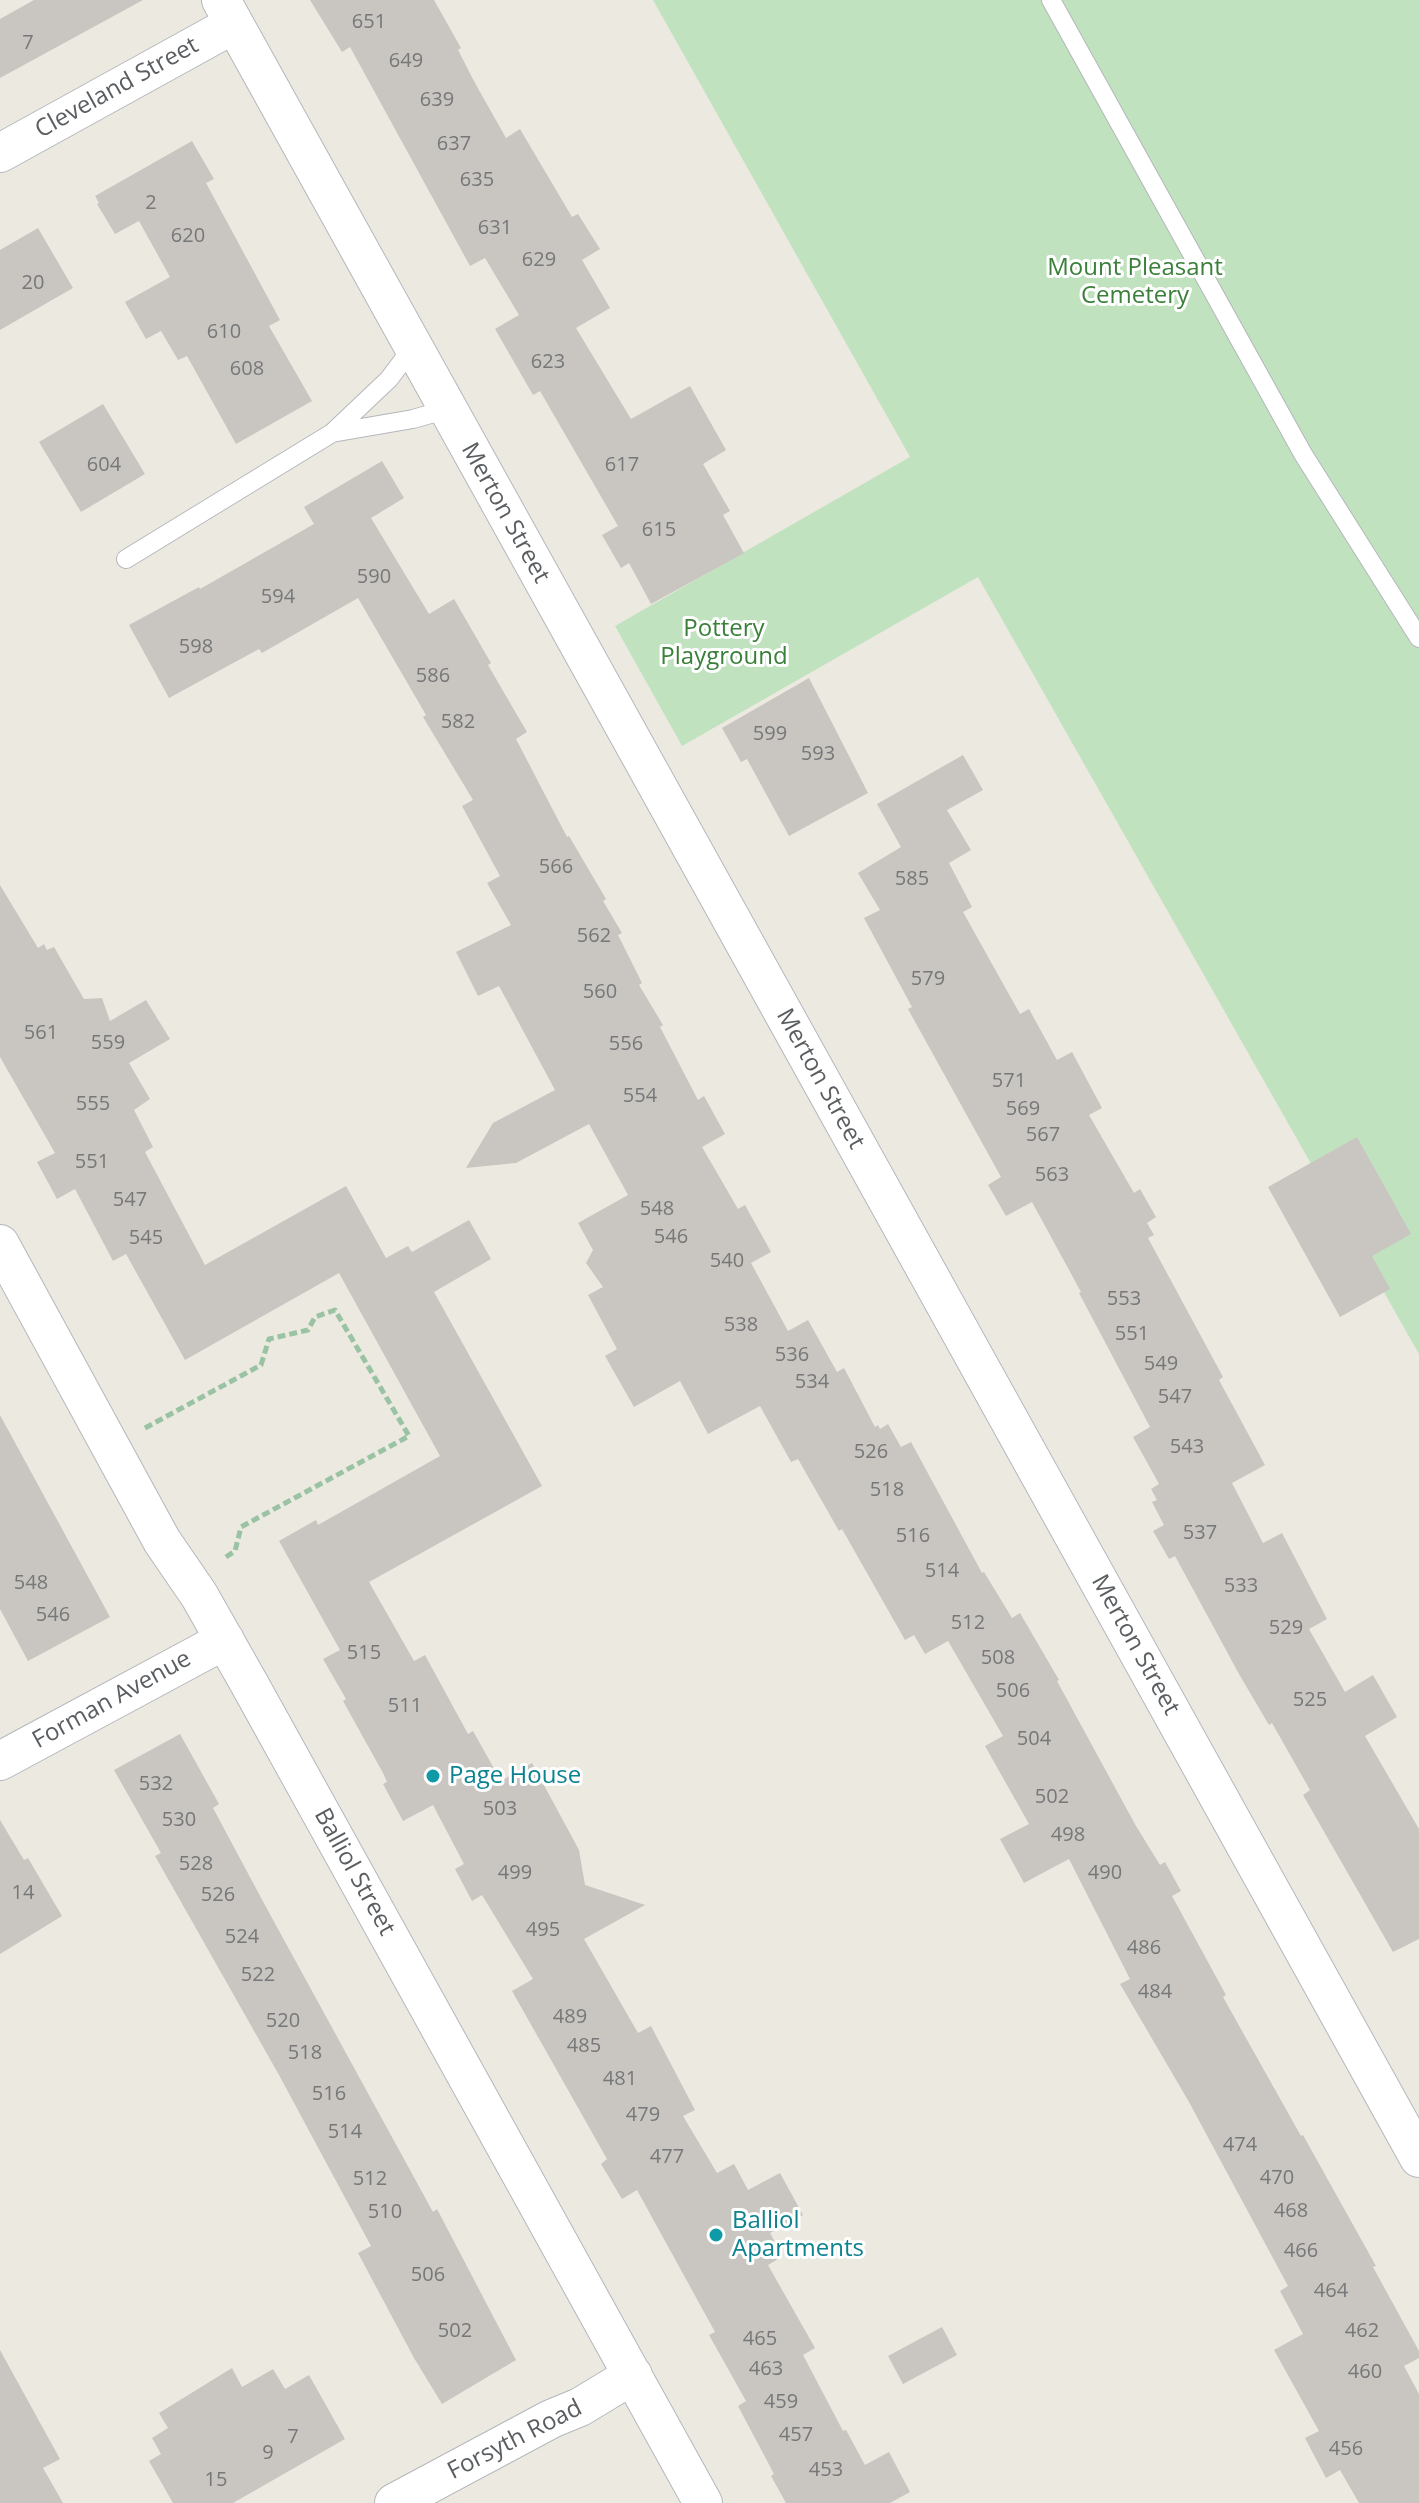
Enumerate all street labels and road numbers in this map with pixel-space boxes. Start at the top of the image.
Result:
street label: Cleveland Street [30,31,204,145]
street label: Merton Street [455,438,555,588]
street label: Merton Street [770,1004,870,1154]
street label: Merton Street [1085,1570,1185,1720]
street label: Forman Avenue [28,1645,196,1755]
street label: Balliol Street [307,1803,401,1941]
street label: Forsyth Road [443,2394,587,2486]

